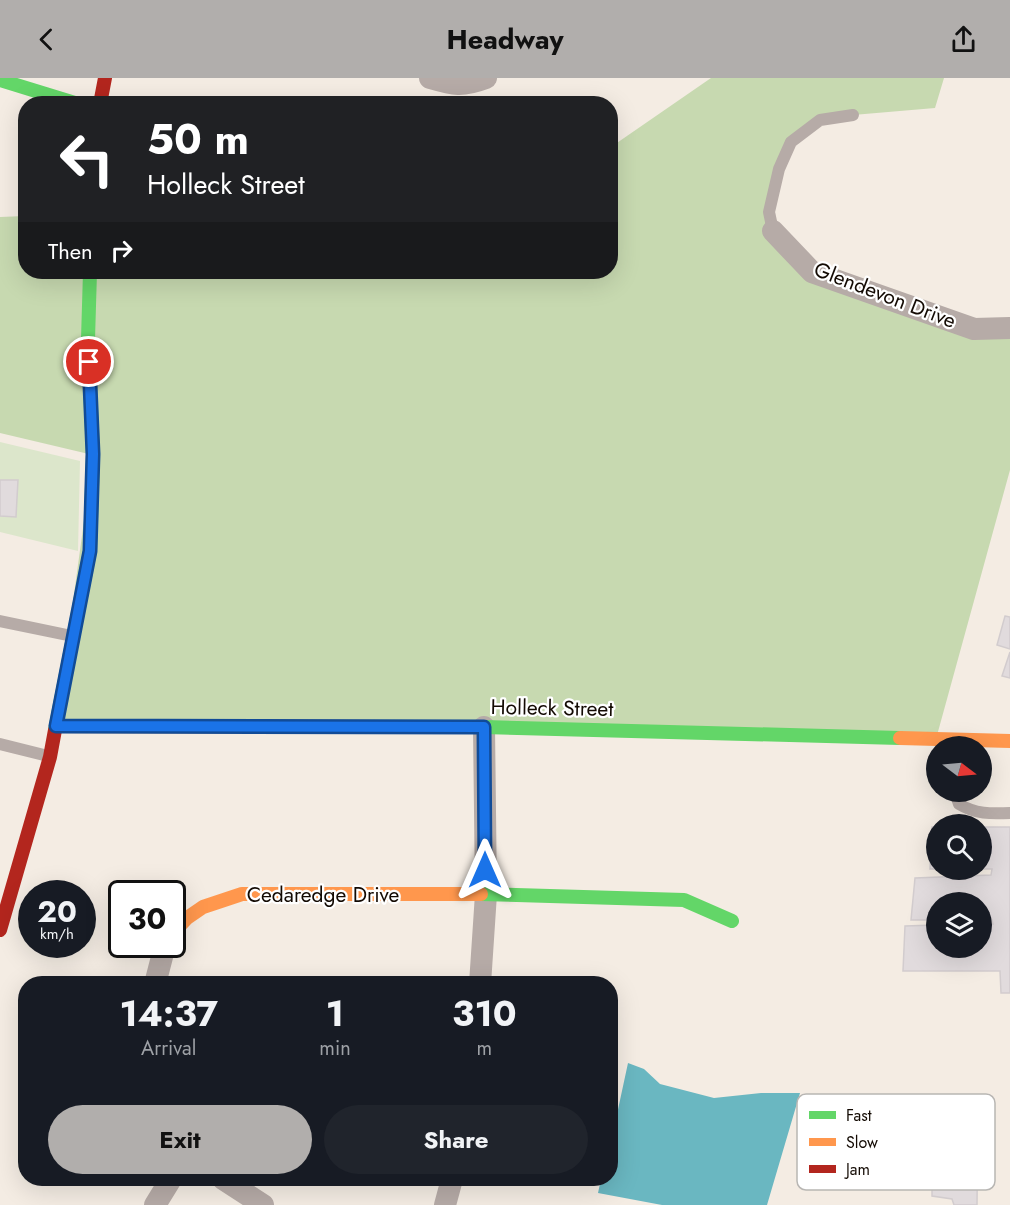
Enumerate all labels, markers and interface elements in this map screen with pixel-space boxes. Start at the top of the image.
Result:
text: Headway [447,20,563,59]
icon: back [30,23,63,56]
icon: share [947,23,980,56]
text: 50 m [147,109,249,170]
icon: left [48,120,126,198]
text: Holleck Street [147,165,305,204]
icon: right [105,234,138,267]
text: Then [48,235,93,267]
street label: Glendevon Drive [810,254,960,336]
pin [63,336,114,387]
icon: arrive [72,345,105,378]
street label: Holleck Street [490,692,614,724]
north arrow [926,736,992,802]
map controls [926,736,992,958]
button: search [926,814,992,880]
position arrow [453,838,517,902]
speed limit sign: 30 [108,880,186,958]
street label: Cedaredge Drive [247,880,400,910]
text: 20 [37,890,77,933]
button: layers [926,892,992,958]
text: km/h [40,923,74,945]
text: 14:37 [119,987,218,1039]
text: 1 [326,987,344,1039]
text: 310 [452,987,517,1039]
text: Arrival [141,1034,196,1063]
text: min [319,1034,351,1063]
text: m [477,1034,492,1063]
legend [797,1094,995,1190]
text: Fast [846,1104,872,1127]
button: Exit [48,1105,312,1174]
button: Share [324,1105,588,1174]
text: Slow [846,1131,878,1154]
text: Jam [844,1158,870,1181]

